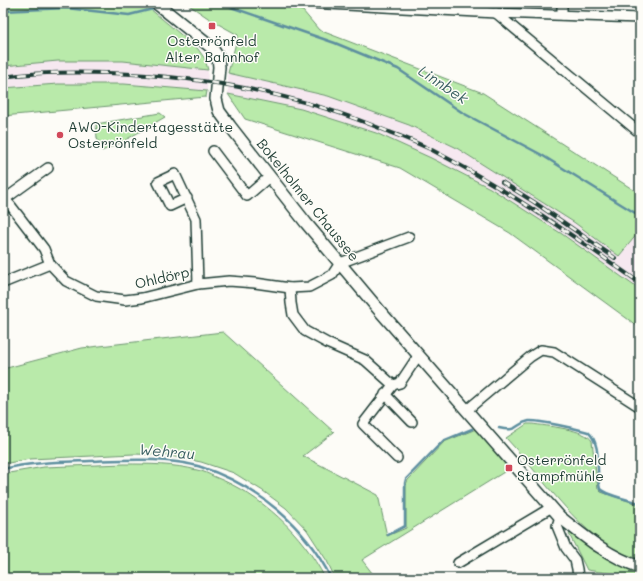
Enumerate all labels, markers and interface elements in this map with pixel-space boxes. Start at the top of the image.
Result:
marker: Osterrönfeld Alter Bahnhof [207,21,217,31]
place label: Osterrönfeld Alter Bahnhof [165,31,260,66]
water label: Linnbek [415,60,473,109]
place label: AWO-Kindertagesstätte Osterrönfeld [68,117,233,152]
marker: AWO-Kindertagesstätte Osterrönfeld [55,130,65,140]
street label: Bokelholmer Chaussee [253,134,364,265]
street label: Ohldörp [133,262,191,293]
water label: Wehrau [138,439,196,463]
place label: Osterrönfeld Stampfmühle [517,450,606,485]
marker: Osterrönfeld Stampfmühle [504,463,514,473]

